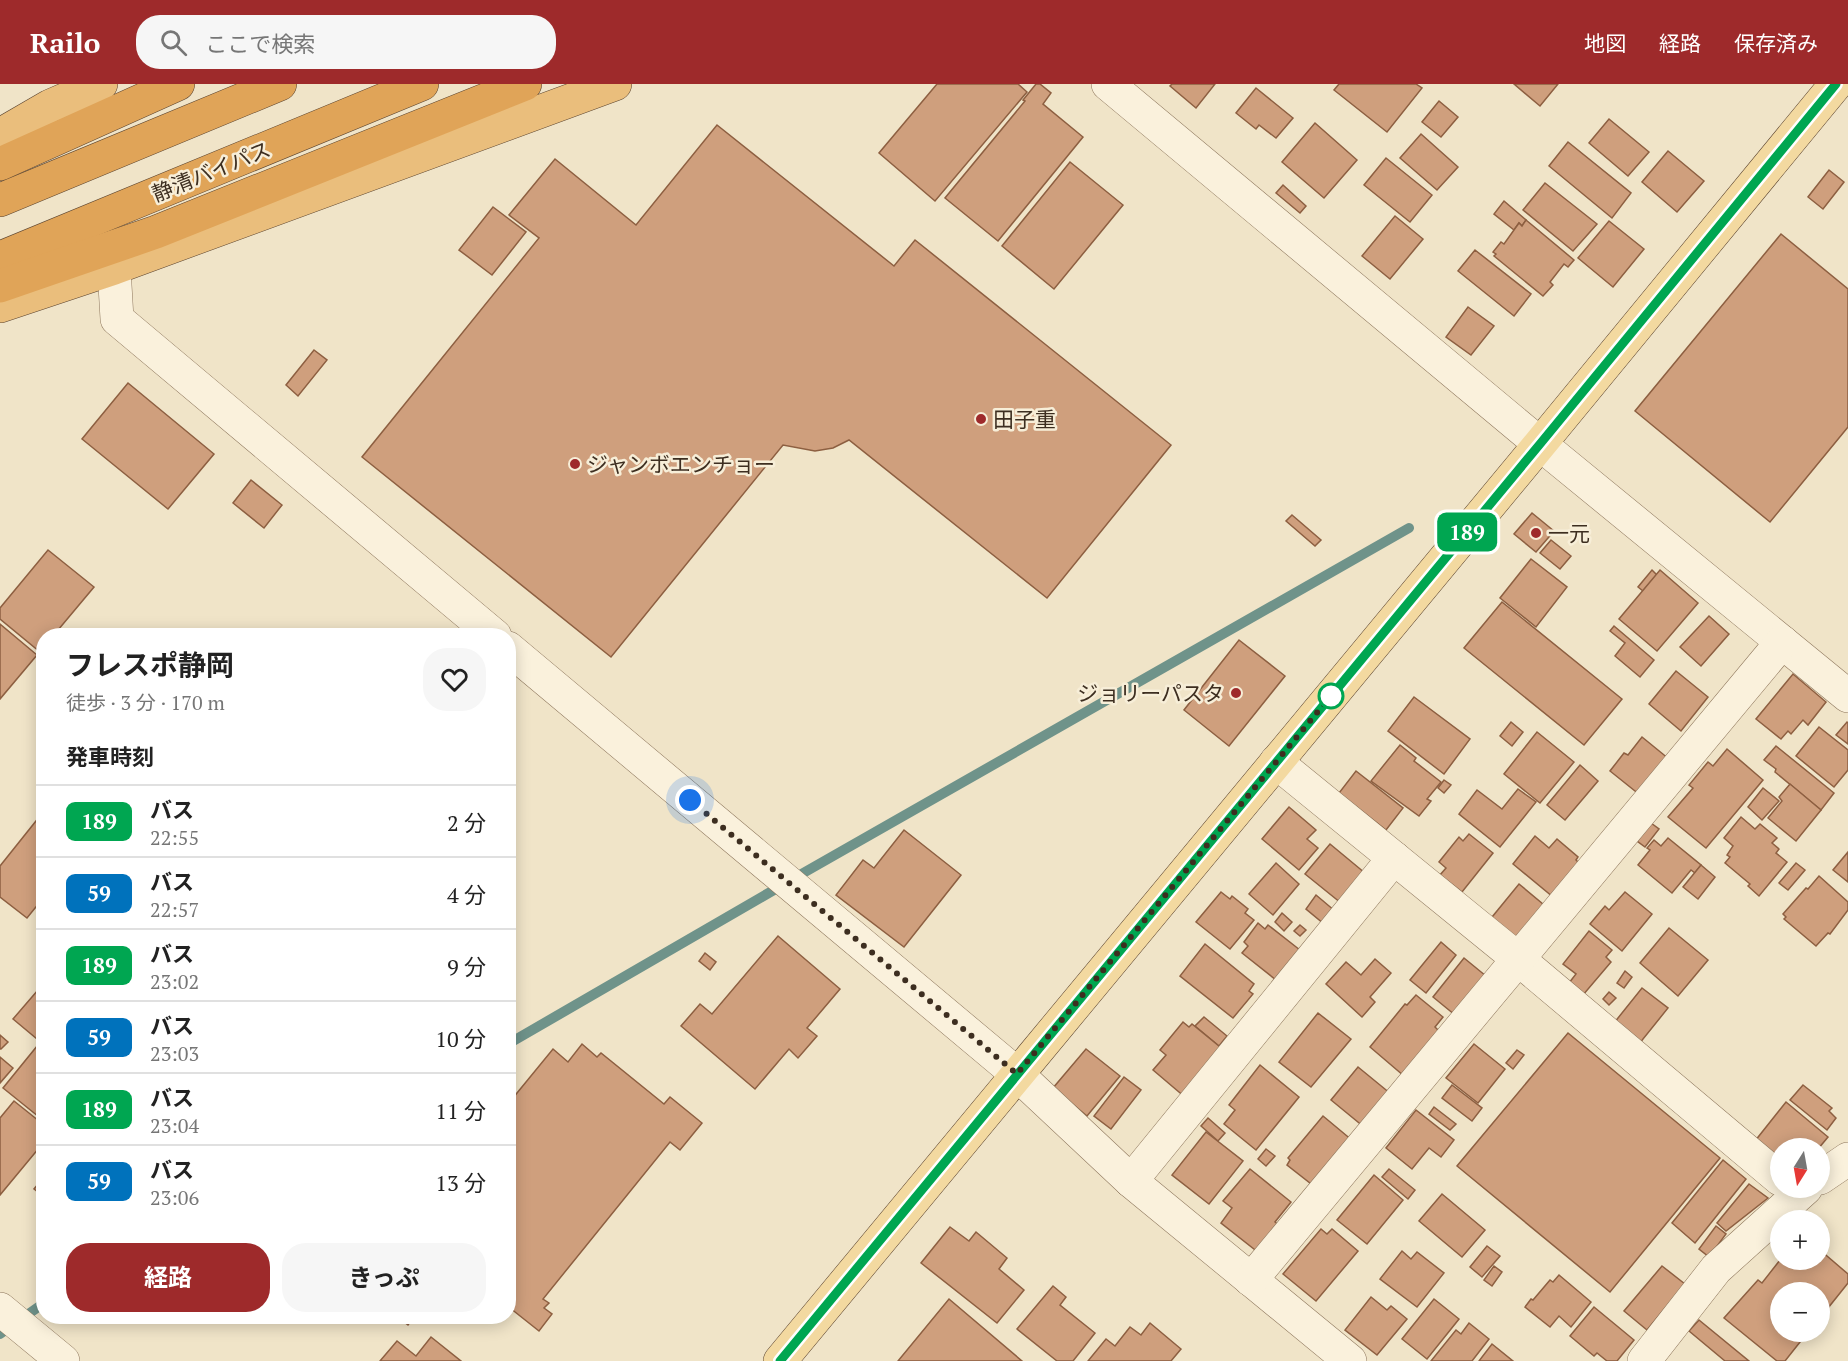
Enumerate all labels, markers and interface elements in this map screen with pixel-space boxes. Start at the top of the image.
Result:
search box [136,15,556,69]
text: Railo [30,24,100,61]
icon: search [157,26,190,59]
text: ここで検索 [205,29,315,58]
text: 地図 [1584,29,1626,57]
text: 経路 [1659,29,1701,57]
text: 保存済み [1734,29,1818,57]
street label: 静清バイパス [148,134,274,208]
place label: 田子重 [993,405,1056,433]
marker: 田子重 [974,412,988,426]
place label: ジャンボエンチョー [587,450,775,478]
marker: ジャンボエンチョー [568,457,582,471]
line badge: 189 [1432,512,1502,552]
text: 189 [1449,518,1485,546]
place label: 一元 [1548,519,1590,547]
marker: 一元 [1529,526,1543,540]
text: フレスポ静岡 [66,646,234,683]
button: heart [423,648,486,711]
place label: ジョリーパスタ [1077,679,1224,707]
unlabelled marker [1318,683,1344,709]
marker: ジョリーパスタ [1229,686,1243,700]
text: 徒歩 · 3 分 · 170 m [66,689,225,716]
text: 発車時刻 [66,742,154,771]
your location [675,785,705,815]
text: バス [150,795,194,824]
text: 189 [81,807,117,835]
text: 2 分 [447,808,486,837]
text: 22:55 [150,824,199,851]
text: バス [150,867,194,896]
text: 59 [87,879,111,907]
text: 4 分 [447,880,486,909]
text: 22:57 [150,896,199,923]
text: バス [150,939,194,968]
text: 189 [81,951,117,979]
text: 9 分 [447,952,486,981]
text: 23:02 [150,968,199,995]
text: バス [150,1011,194,1040]
text: 59 [87,1023,111,1051]
text: 10 分 [435,1024,486,1053]
text: 23:03 [150,1040,199,1067]
text: バス [150,1083,194,1112]
text: 189 [81,1095,117,1123]
text: 11 分 [435,1096,486,1125]
text: 23:04 [150,1112,199,1139]
north arrow [1770,1138,1830,1198]
map controls [1770,1138,1830,1342]
text: バス [150,1155,194,1184]
text: 59 [87,1167,111,1195]
text: 13 分 [435,1168,486,1197]
text: 23:06 [150,1184,199,1211]
button: + [1770,1210,1830,1270]
button: 経路 [66,1243,270,1312]
button: きっぷ [282,1243,486,1312]
button: − [1770,1282,1830,1342]

